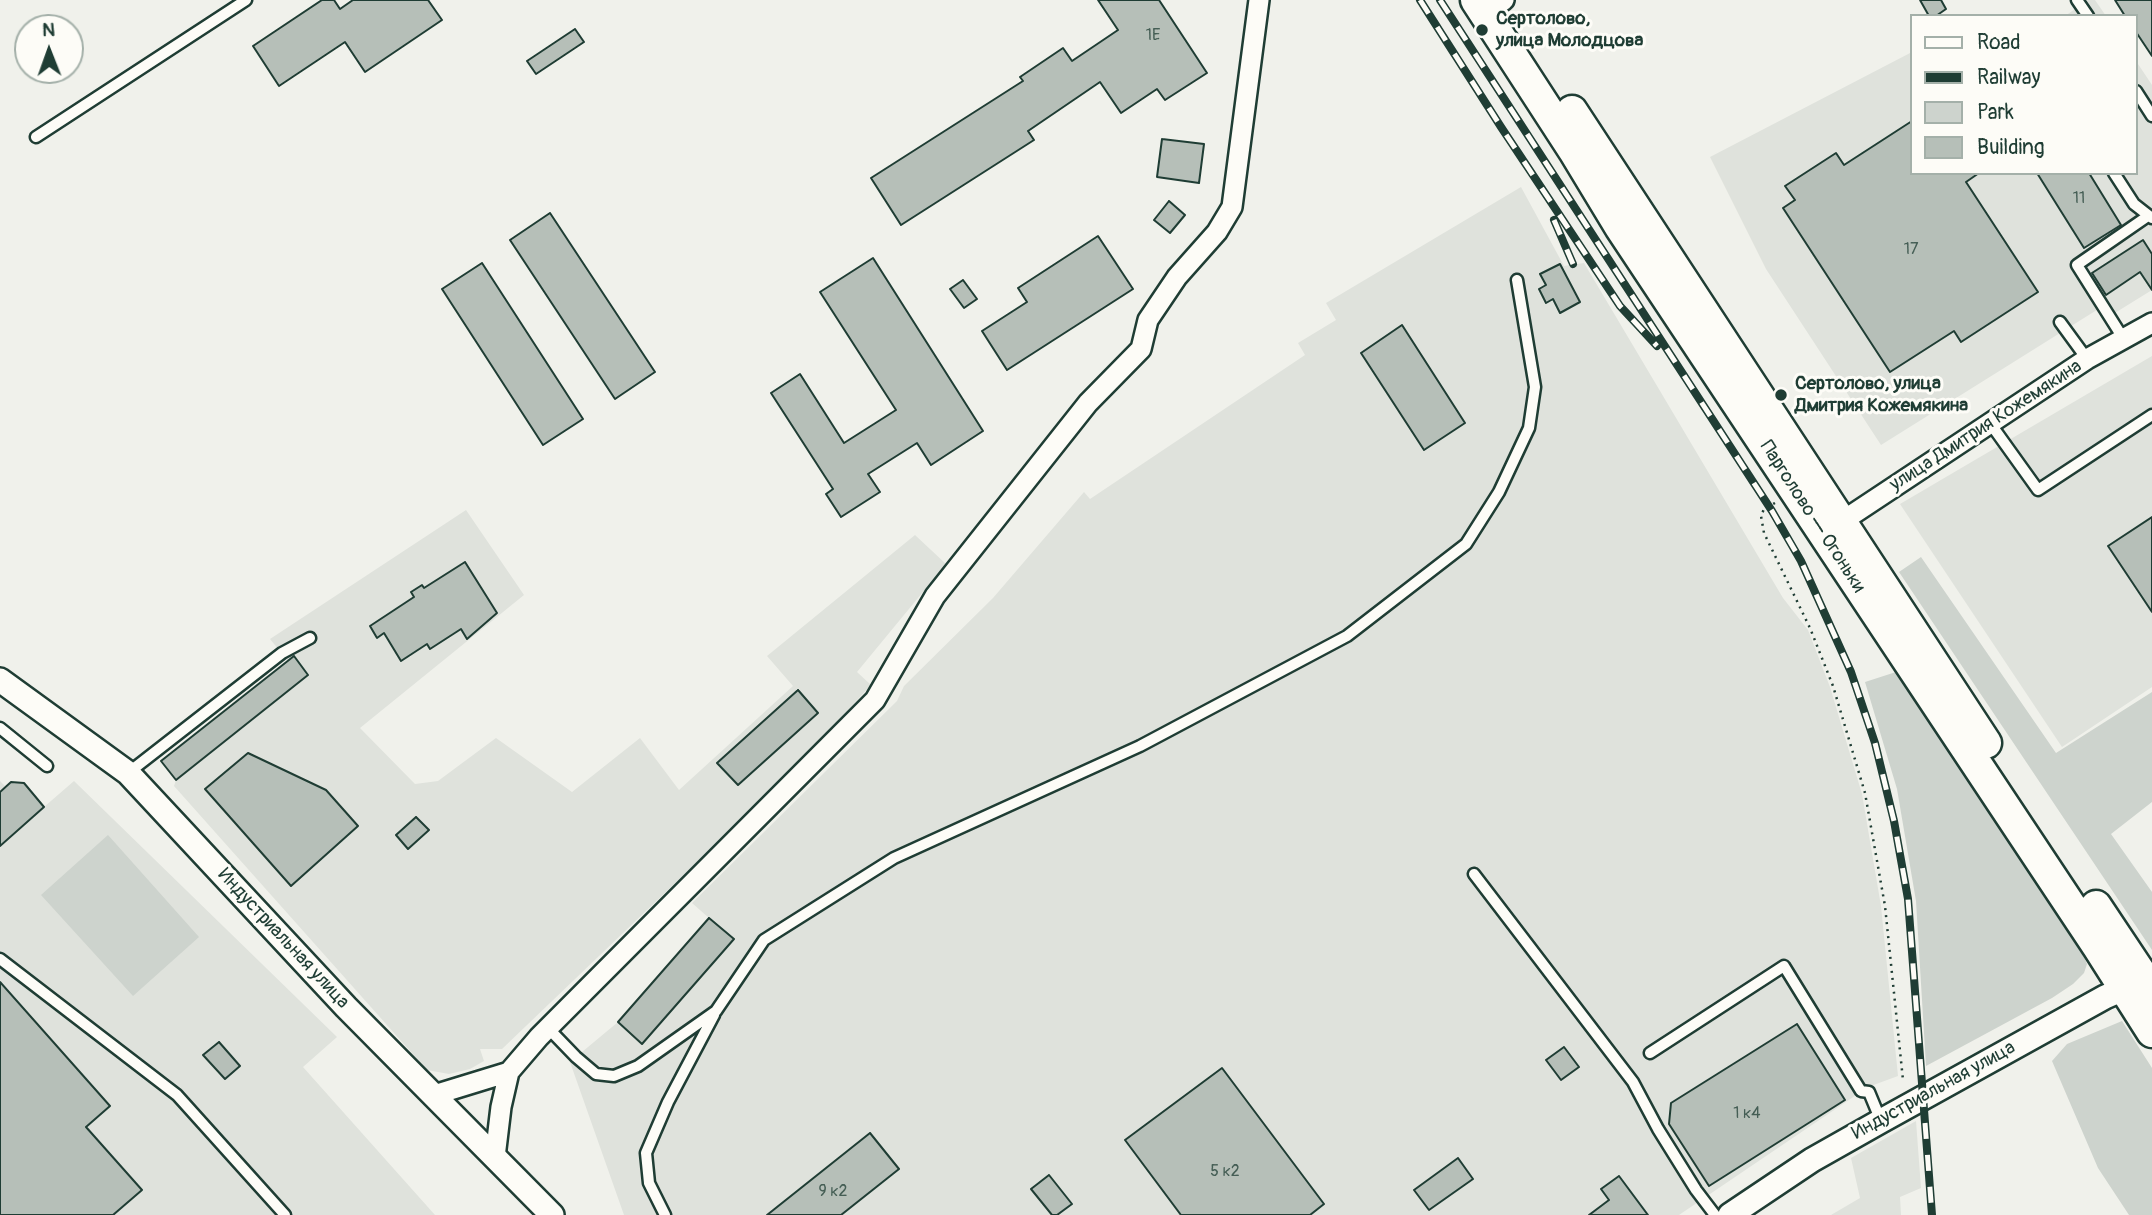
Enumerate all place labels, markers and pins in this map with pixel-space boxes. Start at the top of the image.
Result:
place label: Сертолово, улица Молодцова [1496,8,1643,52]
marker: Сертолово, улица Молодцова [1474,22,1490,38]
place label: Сертолово, улица Дмитрия Кожемякина [1795,373,1968,417]
marker: Сертолово, улица Дмитрия Кожемякина [1773,387,1789,403]

